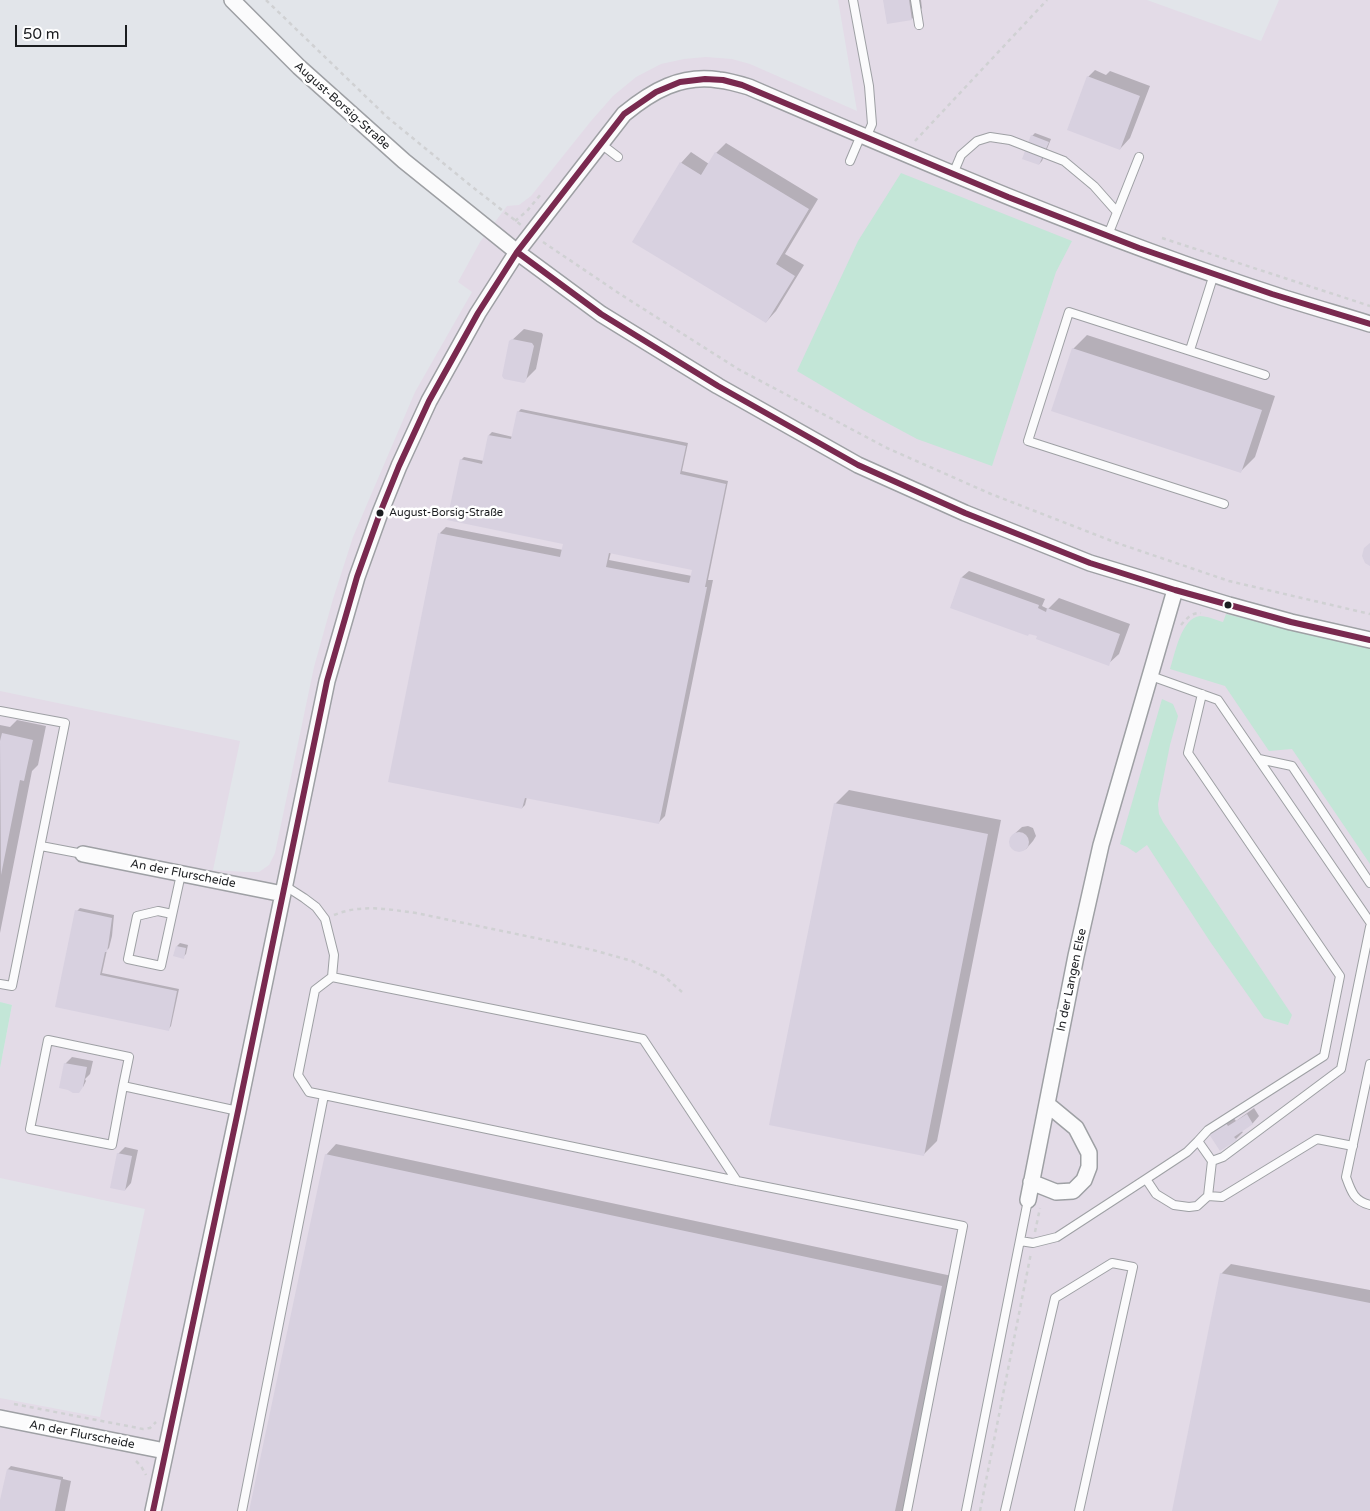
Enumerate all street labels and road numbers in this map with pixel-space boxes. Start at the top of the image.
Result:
street label: August-Borsig-Straße [291,59,393,153]
street label: An der Flurscheide [129,857,237,891]
street label: In der Langen Else [1054,927,1090,1033]
street label: An der Flurscheide [28,1418,136,1452]

